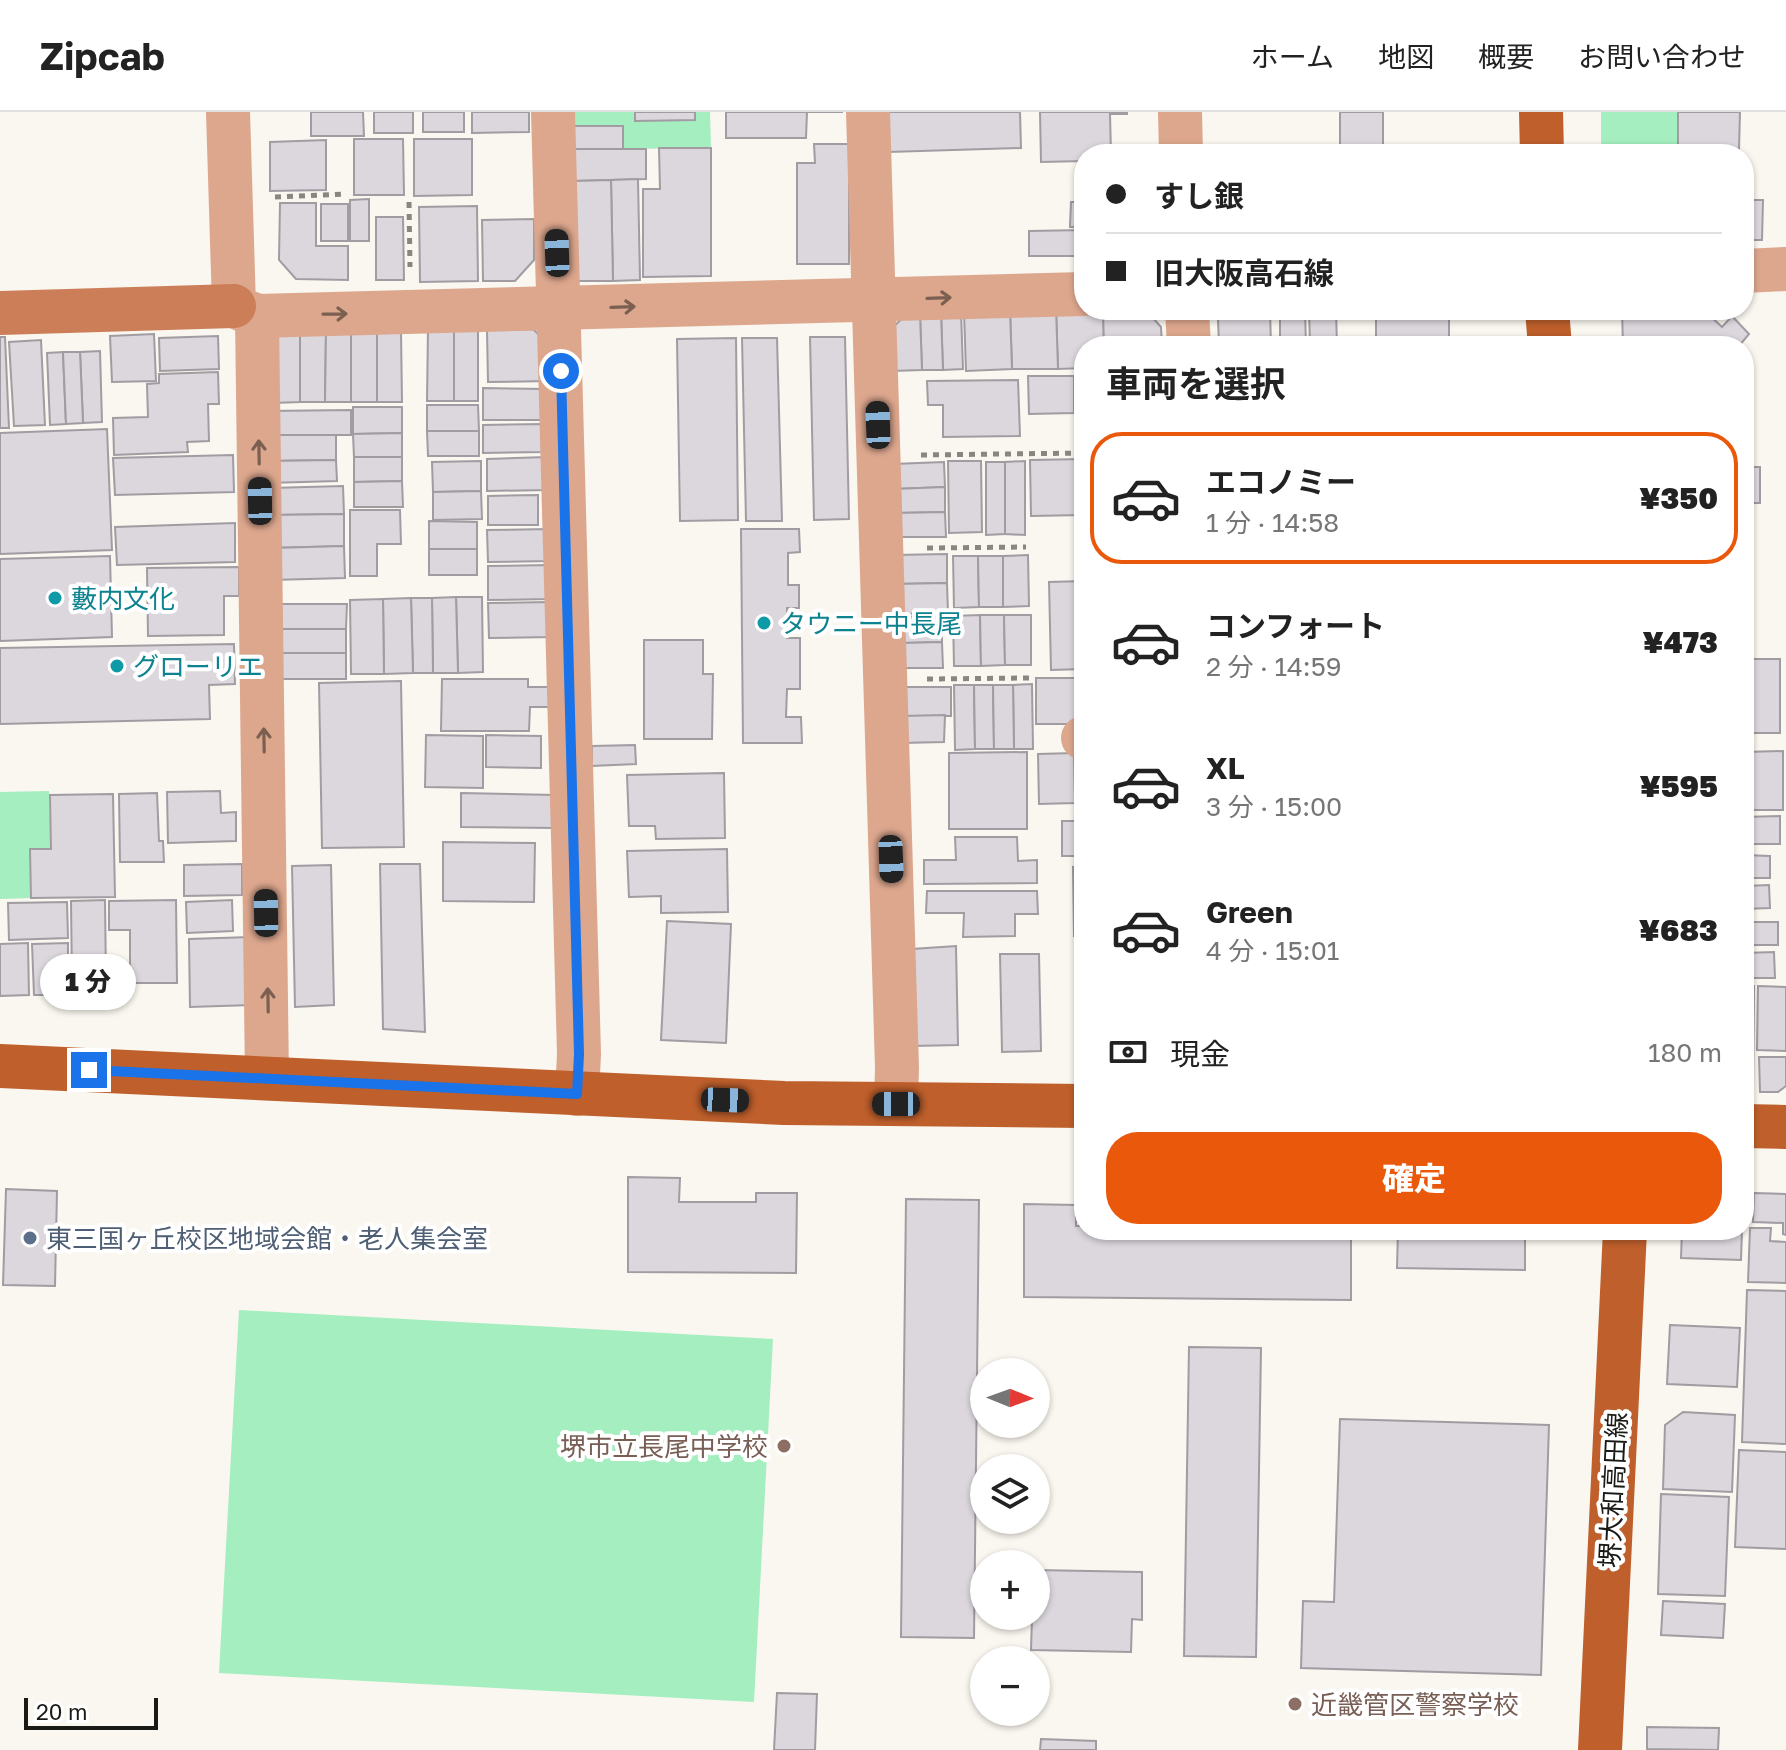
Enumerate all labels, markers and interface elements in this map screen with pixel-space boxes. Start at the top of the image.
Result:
text: Zipcab [40,33,165,78]
text: ホーム [1251,40,1334,73]
text: 地図 [1378,40,1434,73]
text: 概要 [1478,40,1534,73]
text: お問い合わせ [1578,40,1746,73]
text: すし銀 [1154,178,1244,214]
car [544,229,570,277]
text: 旧大阪高石線 [1154,255,1334,291]
one-way arrow [925,291,952,306]
one-way arrow [609,299,636,315]
one-way arrow [321,306,348,322]
route start [543,353,579,389]
text: 車両を選択 [1106,362,1286,405]
car [865,401,891,449]
one-way arrow [251,439,267,466]
icon: car [1110,462,1182,534]
text: エコノミー [1206,464,1356,500]
car [248,477,272,525]
text: ¥350 [1639,480,1718,516]
text: 1 分 · 14:58 [1206,507,1339,538]
place label: 藪内文化 [71,583,175,614]
marker: 藪内文化 [46,589,64,607]
icon: car [1110,606,1182,678]
place label: タウニー中長尾 [780,608,962,639]
text: コンフォート [1206,608,1385,644]
marker: タウニー中長尾 [755,614,773,632]
text: ¥473 [1642,624,1718,660]
place label: グローリエ [133,651,263,682]
text: 2 分 · 14:59 [1206,651,1341,682]
marker: グローリエ [108,657,126,675]
one-way arrow [256,727,271,754]
icon: car [1110,750,1182,822]
text: XL [1206,750,1245,786]
text: ¥595 [1640,768,1718,804]
text: 3 分 · 15:00 [1206,791,1342,822]
car [878,835,904,883]
car [254,889,278,937]
icon: car [1110,894,1182,966]
text: Green [1206,894,1293,930]
text: ¥683 [1639,912,1718,948]
text: 4 分 · 15:01 [1206,935,1339,966]
callout: 1 分 [41,954,137,1010]
text: 1 分 [65,966,111,997]
one-way arrow [260,987,275,1014]
icon: cash [1106,1030,1150,1074]
text: 現金 [1170,1036,1230,1072]
text: 180 m [1648,1037,1722,1068]
route end [71,1052,107,1088]
car [701,1087,749,1113]
car [872,1092,920,1116]
button: 確定 [1106,1132,1722,1224]
place label: 東三国ヶ丘校区地域会館・老人集会室 [46,1223,488,1254]
marker: 東三国ヶ丘校区地域会館・老人集会室 [21,1229,39,1247]
north arrow [970,1358,1050,1438]
map controls [970,1358,1050,1726]
street label: 堺大和高田線 [1593,1411,1633,1569]
place label: 堺市立長尾中学校 [560,1431,768,1462]
marker: 堺市立長尾中学校 [775,1437,793,1455]
button: layers [970,1454,1050,1534]
button: + [970,1550,1050,1630]
button: − [970,1646,1050,1726]
place label: 近畿管区警察学校 [1311,1689,1519,1720]
scale bar [24,1694,158,1730]
marker: 近畿管区警察学校 [1286,1695,1304,1713]
text: 20 m [36,1698,87,1725]

